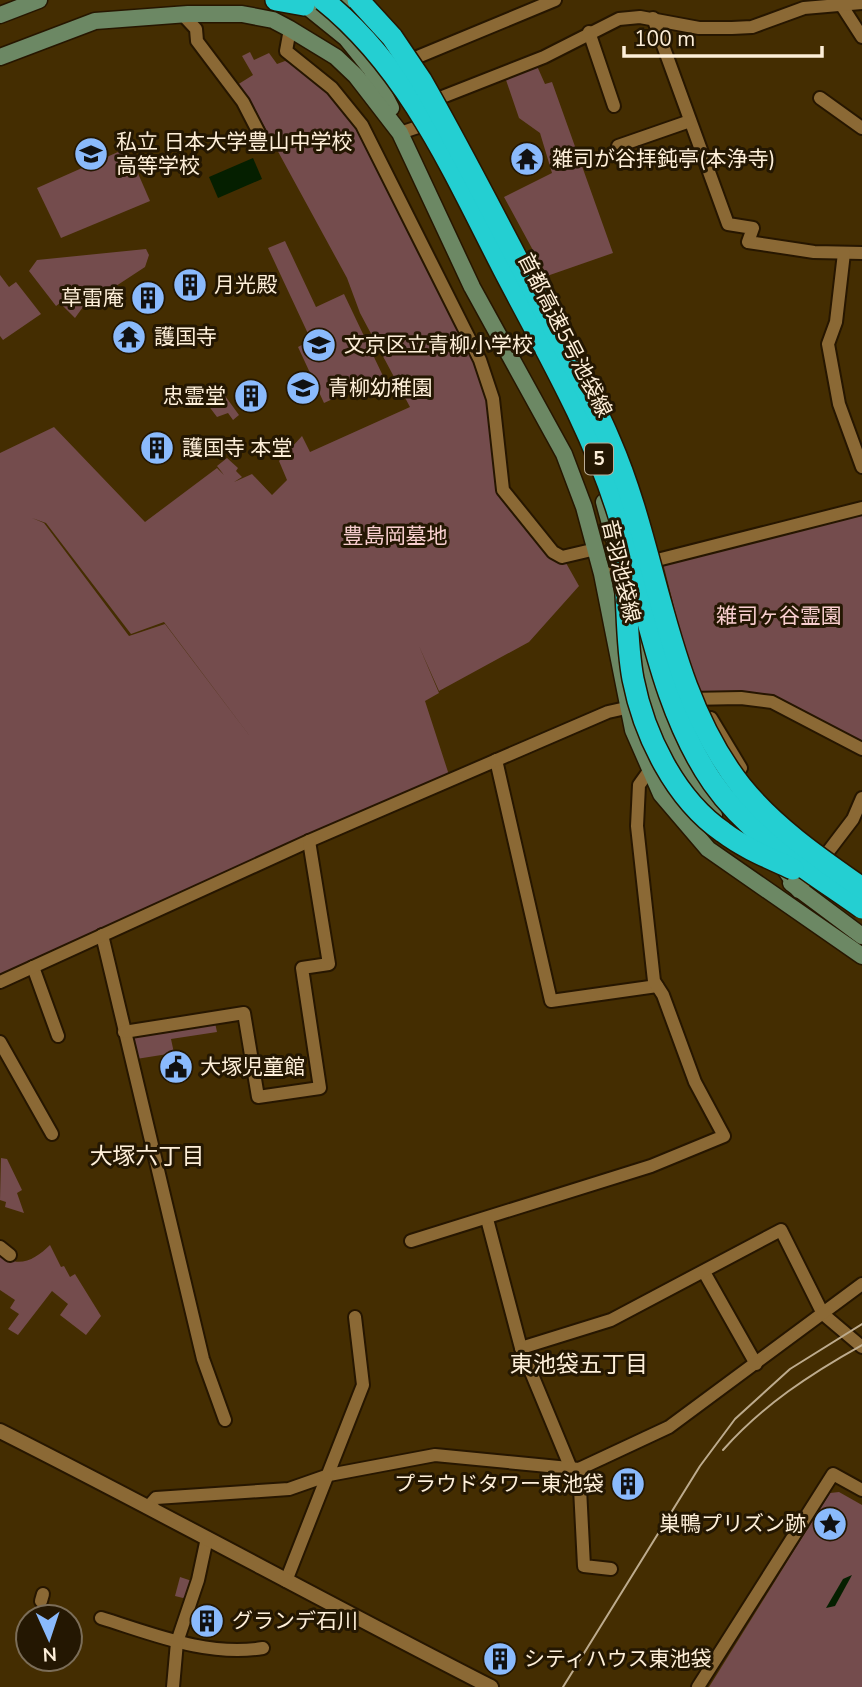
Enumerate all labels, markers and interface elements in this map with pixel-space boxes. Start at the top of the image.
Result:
scale bar [624,14,822,58]
text: 100 m [634,25,695,53]
place label: 私立 日本大学豊山中学校 高等学校 [116,128,352,180]
school or university icon: 私立 日本大学豊山中学校 高等学校 [72,135,110,173]
temple icon: 雑司が谷拝鈍亭(本浄寺) [508,140,546,178]
place label: 雑司が谷拝鈍亭(本浄寺) [552,145,775,173]
street label: 首都高速5号池袋線 [512,248,618,422]
building icon: 月光殿 [171,266,209,304]
place label: 月光殿 [214,271,277,299]
building icon: 草雷庵 [129,279,167,317]
place label: 草雷庵 [61,284,124,312]
temple icon: 護国寺 [110,318,148,356]
place label: 護国寺 [154,323,217,351]
school or university icon: 文京区立青柳小学校 [300,326,338,364]
place label: 文京区立青柳小学校 [344,331,533,359]
school or university icon: 青柳幼稚園 [284,369,322,407]
place label: 青柳幼稚園 [328,374,433,402]
building icon: 忠霊堂 [232,377,270,415]
place label: 忠霊堂 [163,382,226,410]
building icon: 護国寺 本堂 [138,429,176,467]
place label: 護国寺 本堂 [182,434,292,462]
road number: 5 [585,444,613,474]
street label: 音羽池袋線 [596,517,646,625]
park label: 豊島岡墓地 [343,522,448,550]
park label: 雑司ヶ谷霊園 [716,602,842,630]
public building icon: 大塚児童館 [157,1048,195,1086]
place label: 大塚児童館 [200,1053,305,1081]
district label: 大塚六丁目 [90,1141,205,1172]
district label: 東池袋五丁目 [510,1349,648,1380]
building icon: プラウドタワー東池袋 [609,1465,647,1503]
place label: プラウドタワー東池袋 [394,1470,604,1498]
place icon: 巣鴨プリズン跡 [811,1505,849,1543]
place label: 巣鴨プリズン跡 [659,1510,806,1538]
building icon: グランデ石川 [188,1602,226,1640]
north arrow [14,1603,84,1673]
place label: グランデ石川 [232,1607,358,1635]
building icon: シティハウス東池袋 [481,1640,519,1678]
text: N [42,1641,58,1667]
place label: シティハウス東池袋 [524,1645,712,1673]

